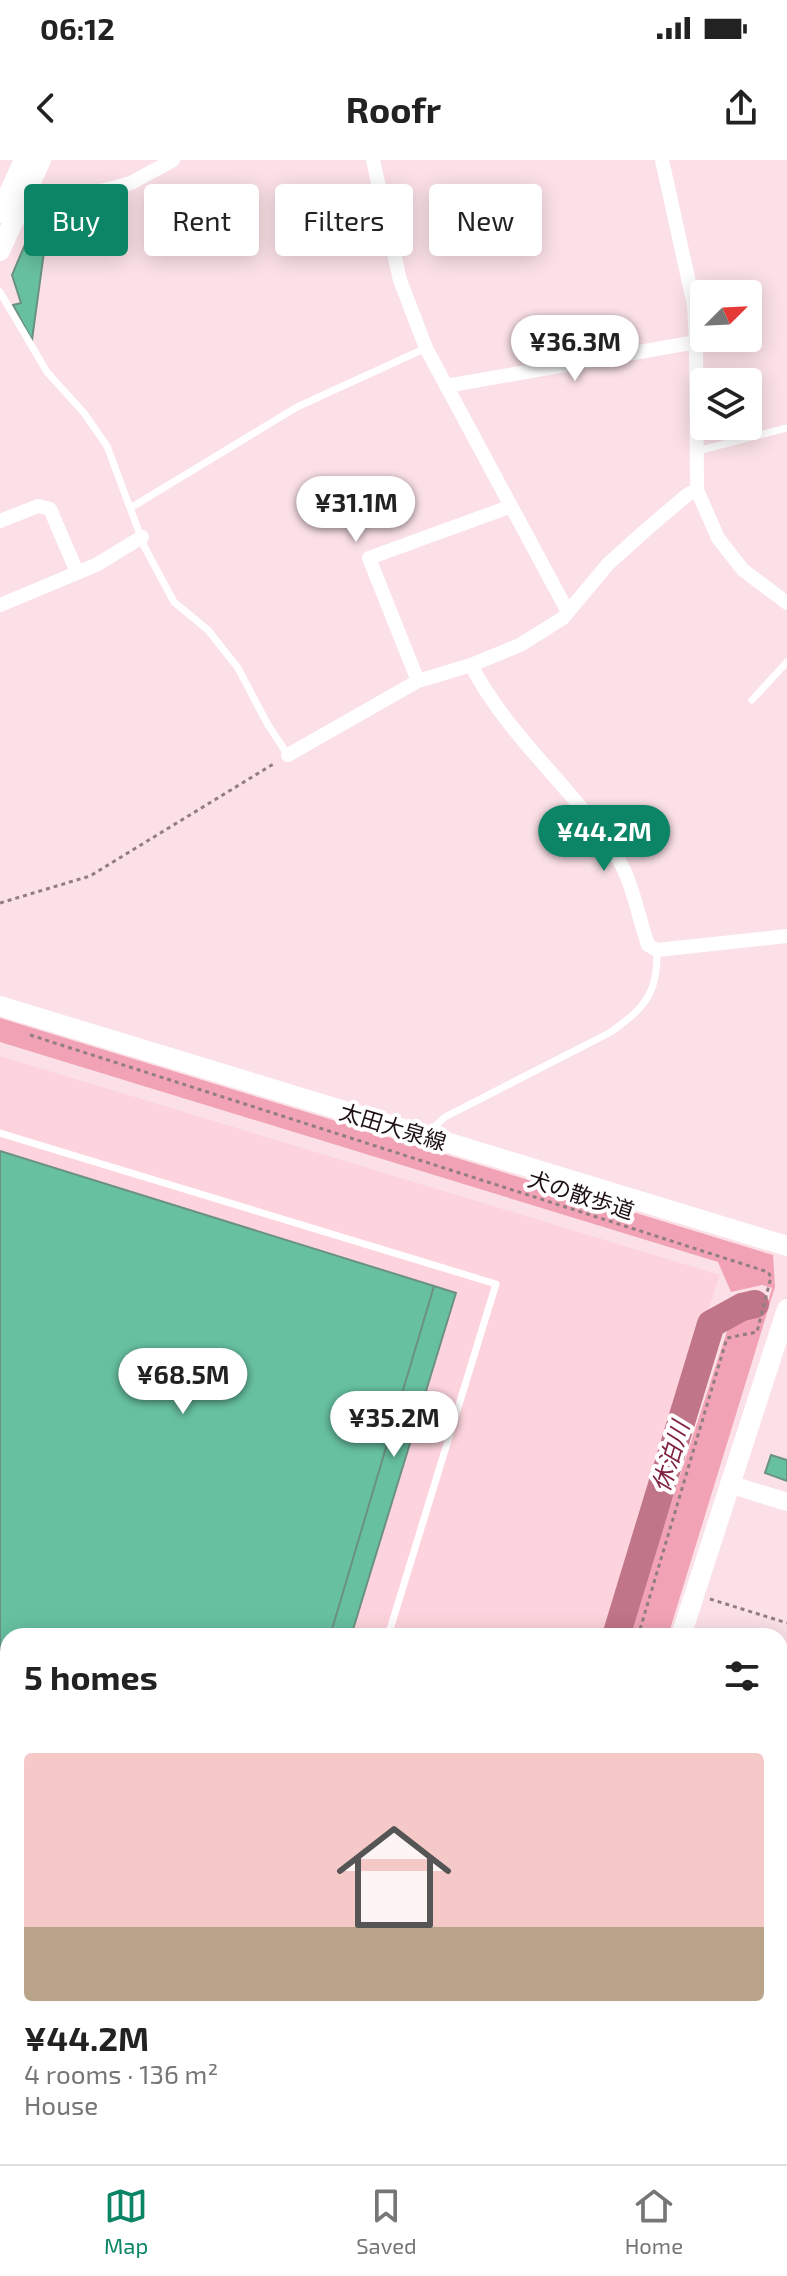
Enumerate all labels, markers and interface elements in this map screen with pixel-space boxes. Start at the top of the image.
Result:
text: 06:12 [40,10,115,46]
icon: back [24,86,68,130]
icon: share [719,86,763,130]
text: Roofr [346,87,441,130]
chip: Buy [24,184,128,256]
chip: Rent [144,184,259,256]
chip: Filters [275,184,413,256]
chip: New [429,184,542,256]
north arrow [690,280,762,352]
map controls [690,280,762,440]
pin: ¥36.3M [510,315,640,383]
text: ¥36.3M [529,325,621,356]
button: layers [690,368,762,440]
pin: ¥31.1M [291,476,421,544]
text: ¥31.1M [314,486,398,517]
pin: ¥44.2M [539,805,669,873]
text: ¥44.2M [556,815,652,846]
street label: 太田大泉線 [337,1098,450,1155]
street label: 犬の散歩道 [525,1165,638,1223]
pin: ¥68.5M [118,1348,248,1416]
text: ¥68.5M [136,1358,230,1389]
pin: ¥35.2M [329,1391,459,1459]
text: ¥35.2M [348,1401,440,1432]
water label: 休泊川 [645,1415,695,1495]
icon: filters [720,1654,764,1698]
text: 5 homes [24,1656,158,1697]
icon: home [322,1805,466,1949]
text: ¥44.2M [24,2017,149,2058]
text: 4 rooms · 136 m² [24,2058,218,2089]
text: House [24,2089,98,2120]
tab: Map [104,2184,148,2258]
tab: Saved [356,2184,417,2258]
tab: Home [625,2184,683,2258]

